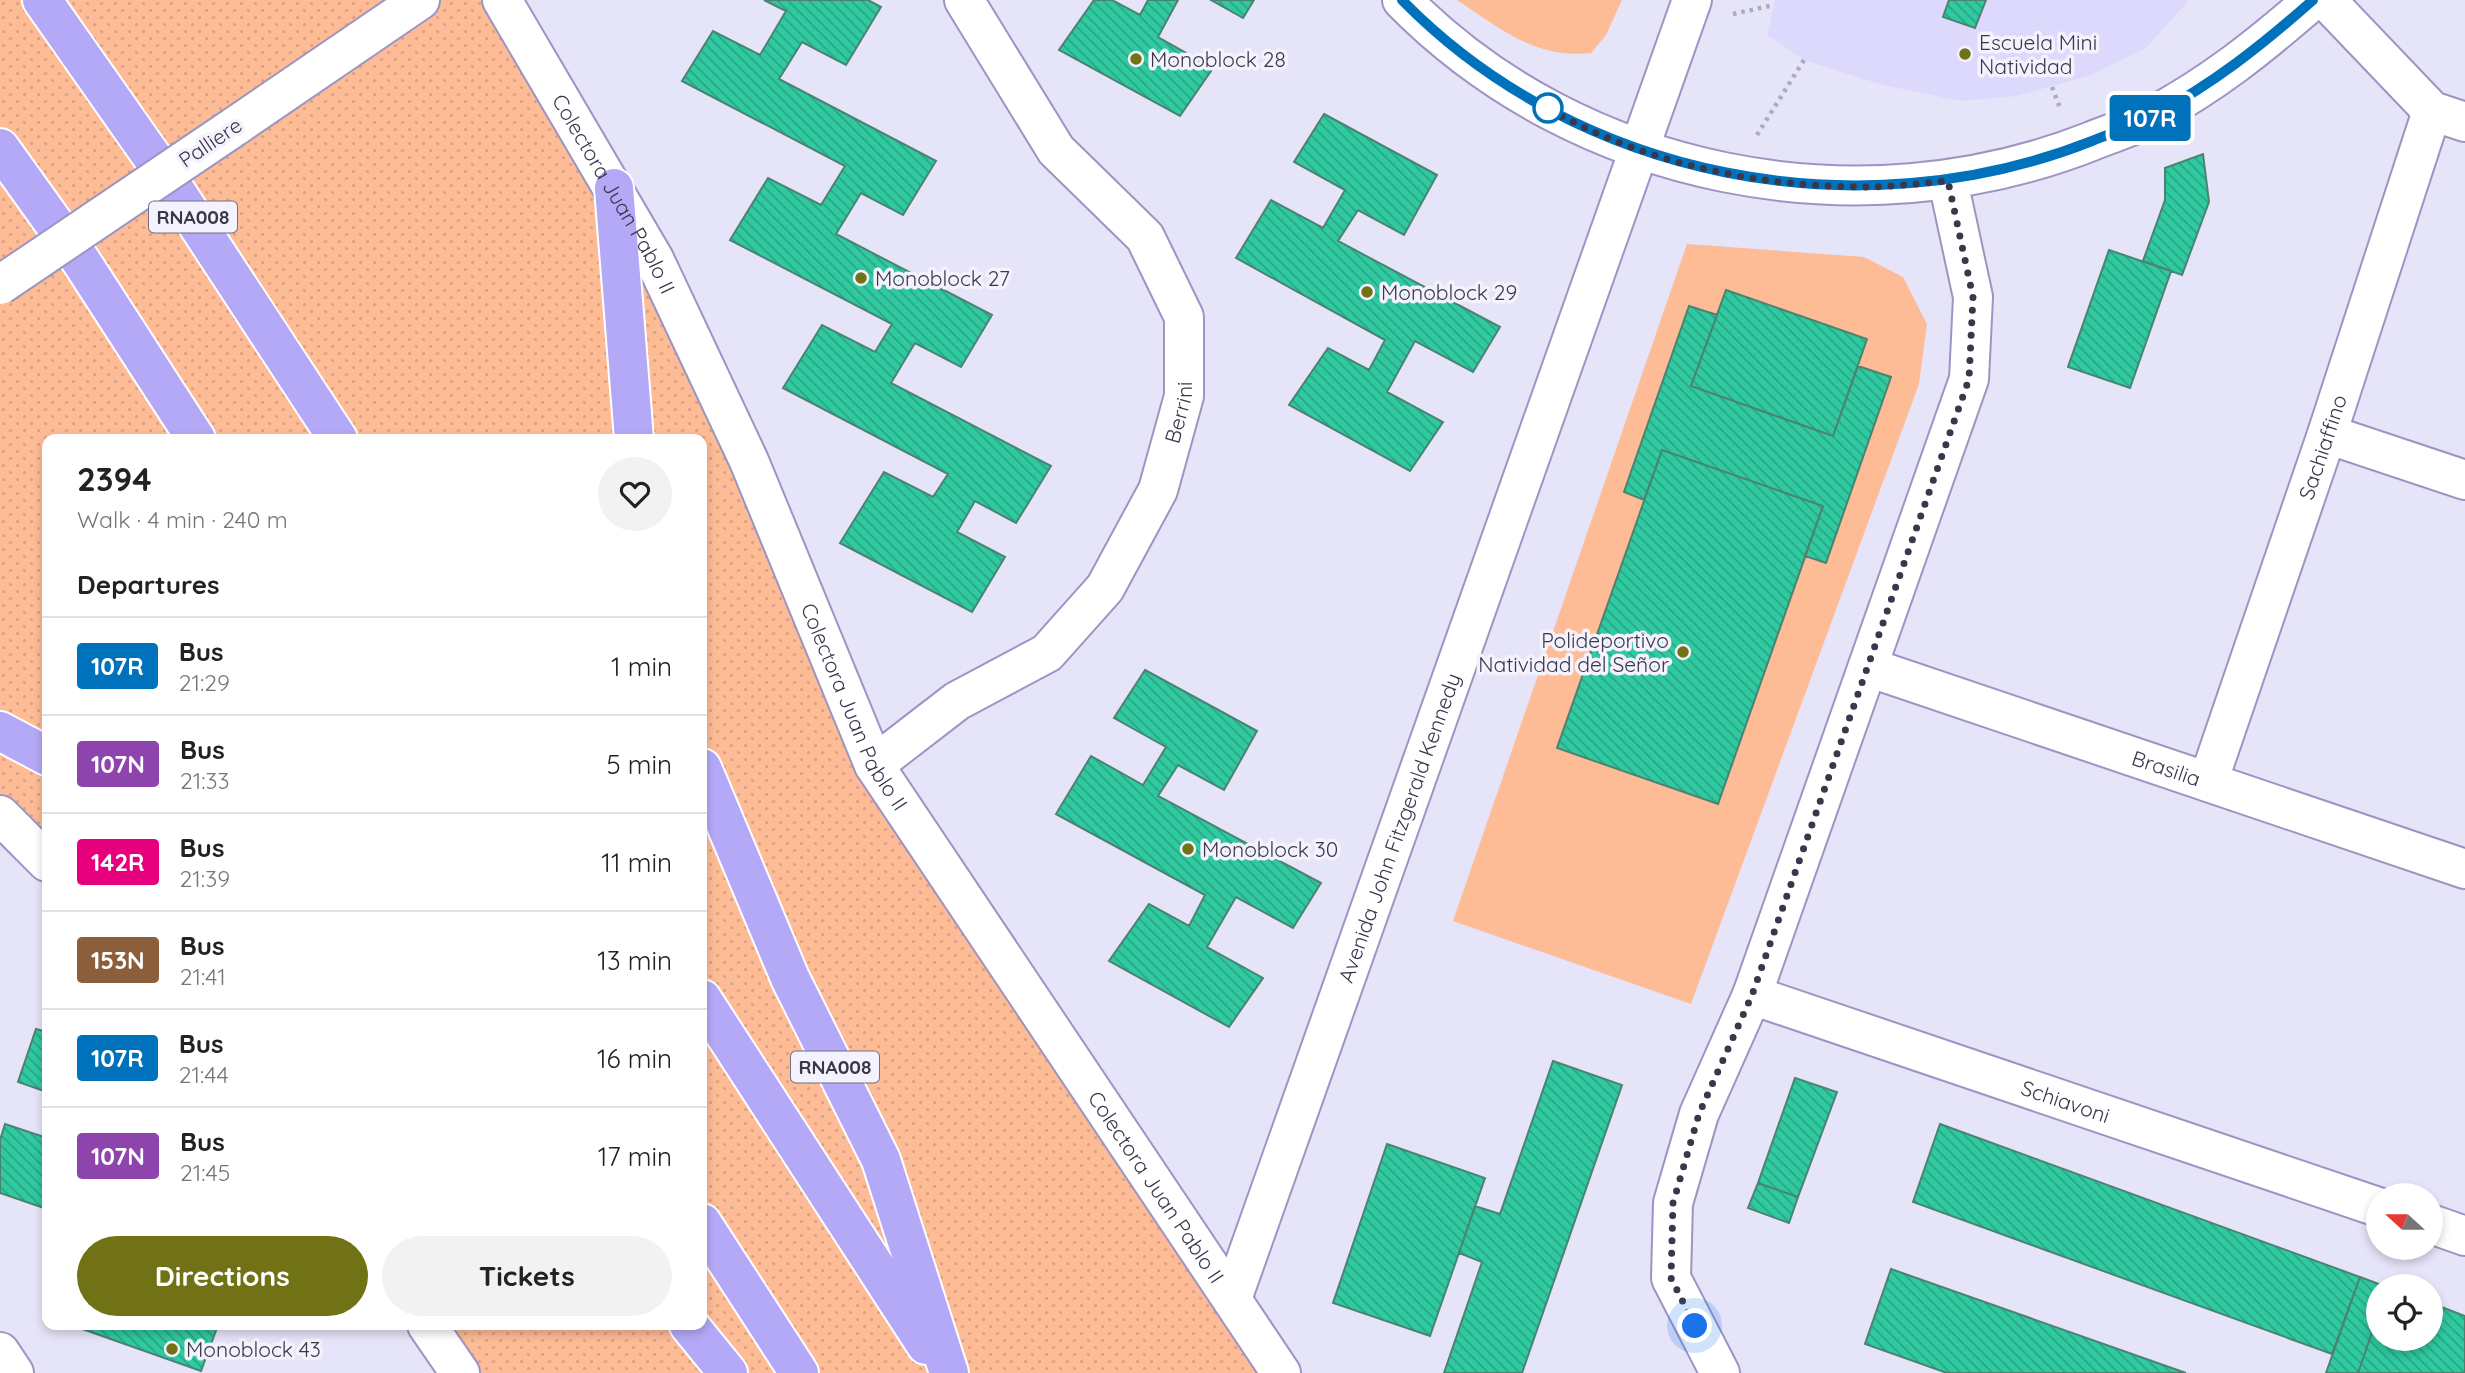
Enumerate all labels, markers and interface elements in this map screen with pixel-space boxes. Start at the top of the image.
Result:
place label: Escuela Mini Natividad [1979,29,2097,79]
place label: Monoblock 28 [1150,46,1286,72]
marker: Escuela Mini Natividad [1957,46,1973,62]
marker: Monoblock 28 [1128,51,1144,67]
street label: Colectora Juan Pablo II [547,89,681,298]
unlabelled marker [1533,93,1563,123]
line badge: 107R [2101,95,2199,141]
text: 107R [2124,103,2176,133]
street label: Palliere [173,111,247,173]
road number: RNA008 [149,202,237,232]
place label: Monoblock 27 [875,265,1010,291]
marker: Monoblock 27 [853,270,869,286]
place label: Monoblock 29 [1381,279,1517,305]
marker: Monoblock 29 [1359,284,1375,300]
street label: Berrini [1159,381,1197,446]
street label: Sachiaffino [2293,391,2352,503]
button: heart [598,457,672,531]
text: 2394 [77,458,152,499]
text: Walk · 4 min · 240 m [77,505,288,534]
text: Departures [77,568,220,601]
street label: Colectora Juan Pablo II [796,599,914,815]
place label: Polideportivo Natividad del Señor [1478,627,1669,677]
text: Bus [179,635,224,668]
marker: Polideportivo Natividad del Señor [1675,644,1691,660]
text: 1 min [611,650,672,683]
text: 107R [91,651,144,681]
text: 21:29 [179,668,230,697]
street label: Avenida John Fitzgerald Kennedy [1332,669,1466,986]
text: Bus [180,733,225,766]
street label: Brasilia [2129,744,2204,792]
text: 5 min [606,748,672,781]
text: 107N [91,749,145,779]
text: 21:33 [180,766,230,795]
text: Bus [180,831,224,864]
place label: Monoblock 30 [1202,836,1338,862]
marker: Monoblock 30 [1180,841,1196,857]
text: 11 min [601,846,672,879]
text: 142R [91,847,145,877]
text: 21:39 [180,864,230,893]
text: Bus [180,929,225,962]
text: 13 min [597,944,672,977]
text: 153N [91,945,145,975]
text: 21:41 [180,962,226,991]
text: Bus [179,1027,224,1060]
text: 16 min [597,1042,672,1075]
text: 107R [91,1043,144,1073]
road number: RNA008 [791,1051,879,1082]
text: 21:44 [179,1060,229,1089]
street label: Schiavoni [2018,1074,2113,1128]
street label: Colectora Juan Pablo II [1083,1086,1230,1288]
text: Bus [180,1125,225,1158]
text: 17 min [598,1140,672,1173]
text: 107N [91,1141,145,1171]
text: 21:45 [180,1158,230,1187]
north arrow [2366,1183,2443,1260]
map controls [2366,1183,2443,1351]
button: Directions [77,1236,368,1316]
button: Tickets [382,1236,672,1316]
button: locate [2366,1274,2443,1351]
your location [1677,1308,1712,1343]
place label: Monoblock 43 [186,1336,321,1362]
marker: Monoblock 43 [164,1341,180,1357]

